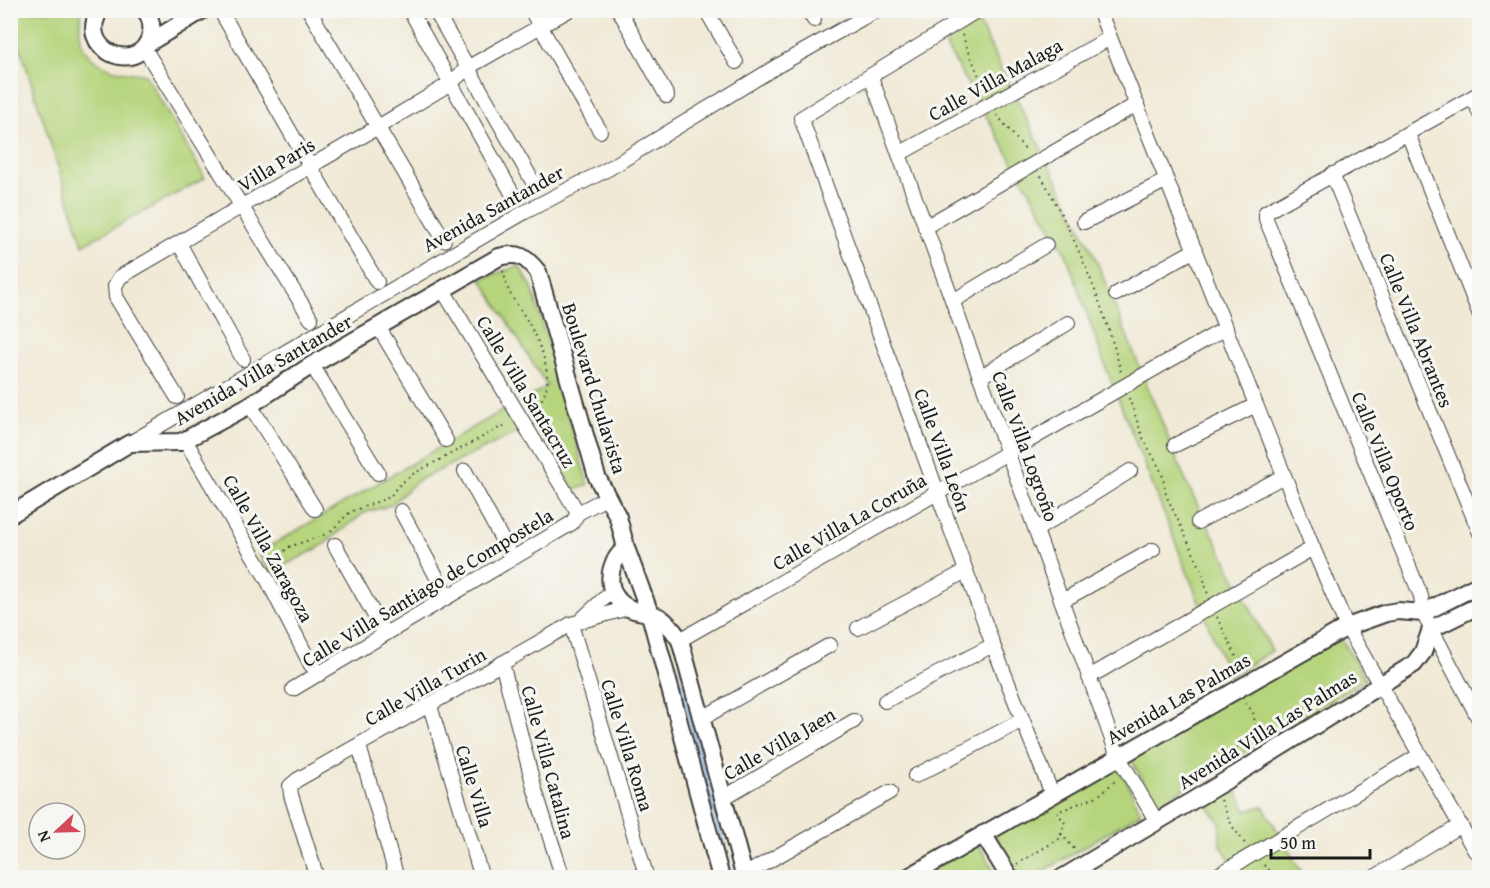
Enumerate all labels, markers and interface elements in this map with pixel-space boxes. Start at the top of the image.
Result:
street label: Calle Villa Malaga [923,30,1068,128]
street label: Villa Paris [232,129,320,199]
street label: Avenida Santander [417,157,569,259]
street label: Calle Villa Abrantes [1373,248,1461,412]
street label: Boulevard Chulavista [555,299,635,477]
street label: Avenida Villa Santander [168,306,358,432]
street label: Calle Villa Santacruz [470,309,584,473]
street label: Calle Villa Logroño [985,367,1067,525]
street label: Calle Villa León [907,384,979,516]
street label: Calle Villa Oporto [1345,387,1427,535]
street label: Calle Villa La Coruña [767,465,932,577]
street label: Calle Villa Zaragoza [216,469,322,628]
street label: Calle Villa Santiago de Compostela [296,500,559,674]
street label: Calle Villa Turin [359,639,491,733]
street label: Avenida Las Palmas [1100,645,1256,751]
street label: Avenida Villa Las Palmas [1172,662,1362,796]
street label: Calle Villa Roma [594,675,662,815]
street label: Calle Villa Catalina [515,682,584,843]
street label: Calle Villa Jaen [717,699,841,787]
street label: Calle Villa [449,741,501,831]
north arrow [27,801,87,861]
scale bar [1271,822,1370,860]
text: N [30,827,56,846]
text: 50 m [1280,829,1316,856]

